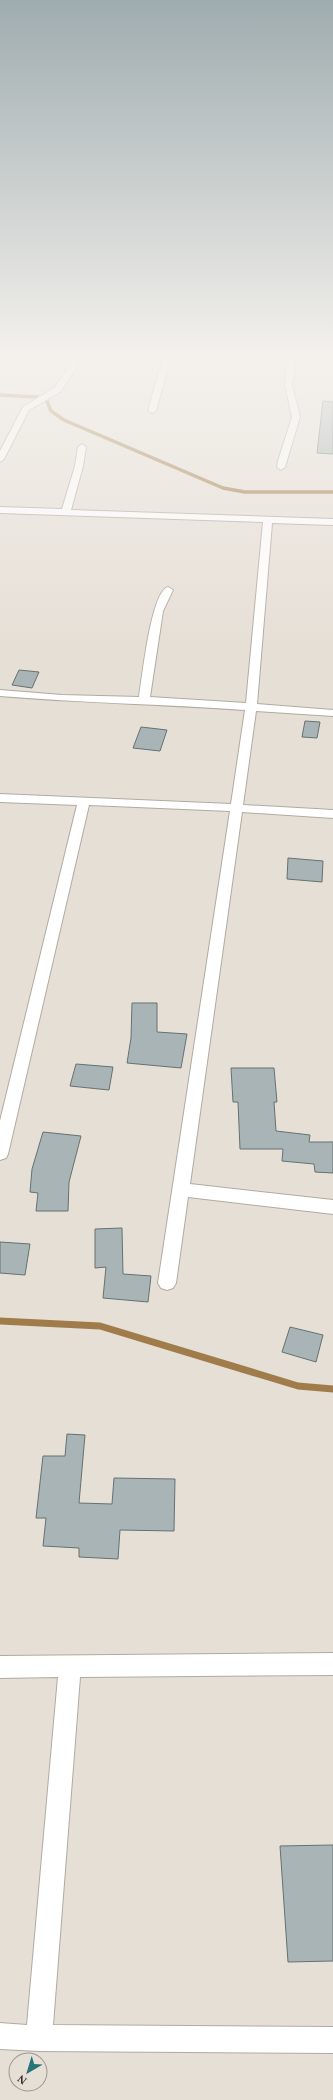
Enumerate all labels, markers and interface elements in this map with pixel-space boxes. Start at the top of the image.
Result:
north arrow [8,2052,48,2092]
text: N [15,2073,29,2087]

